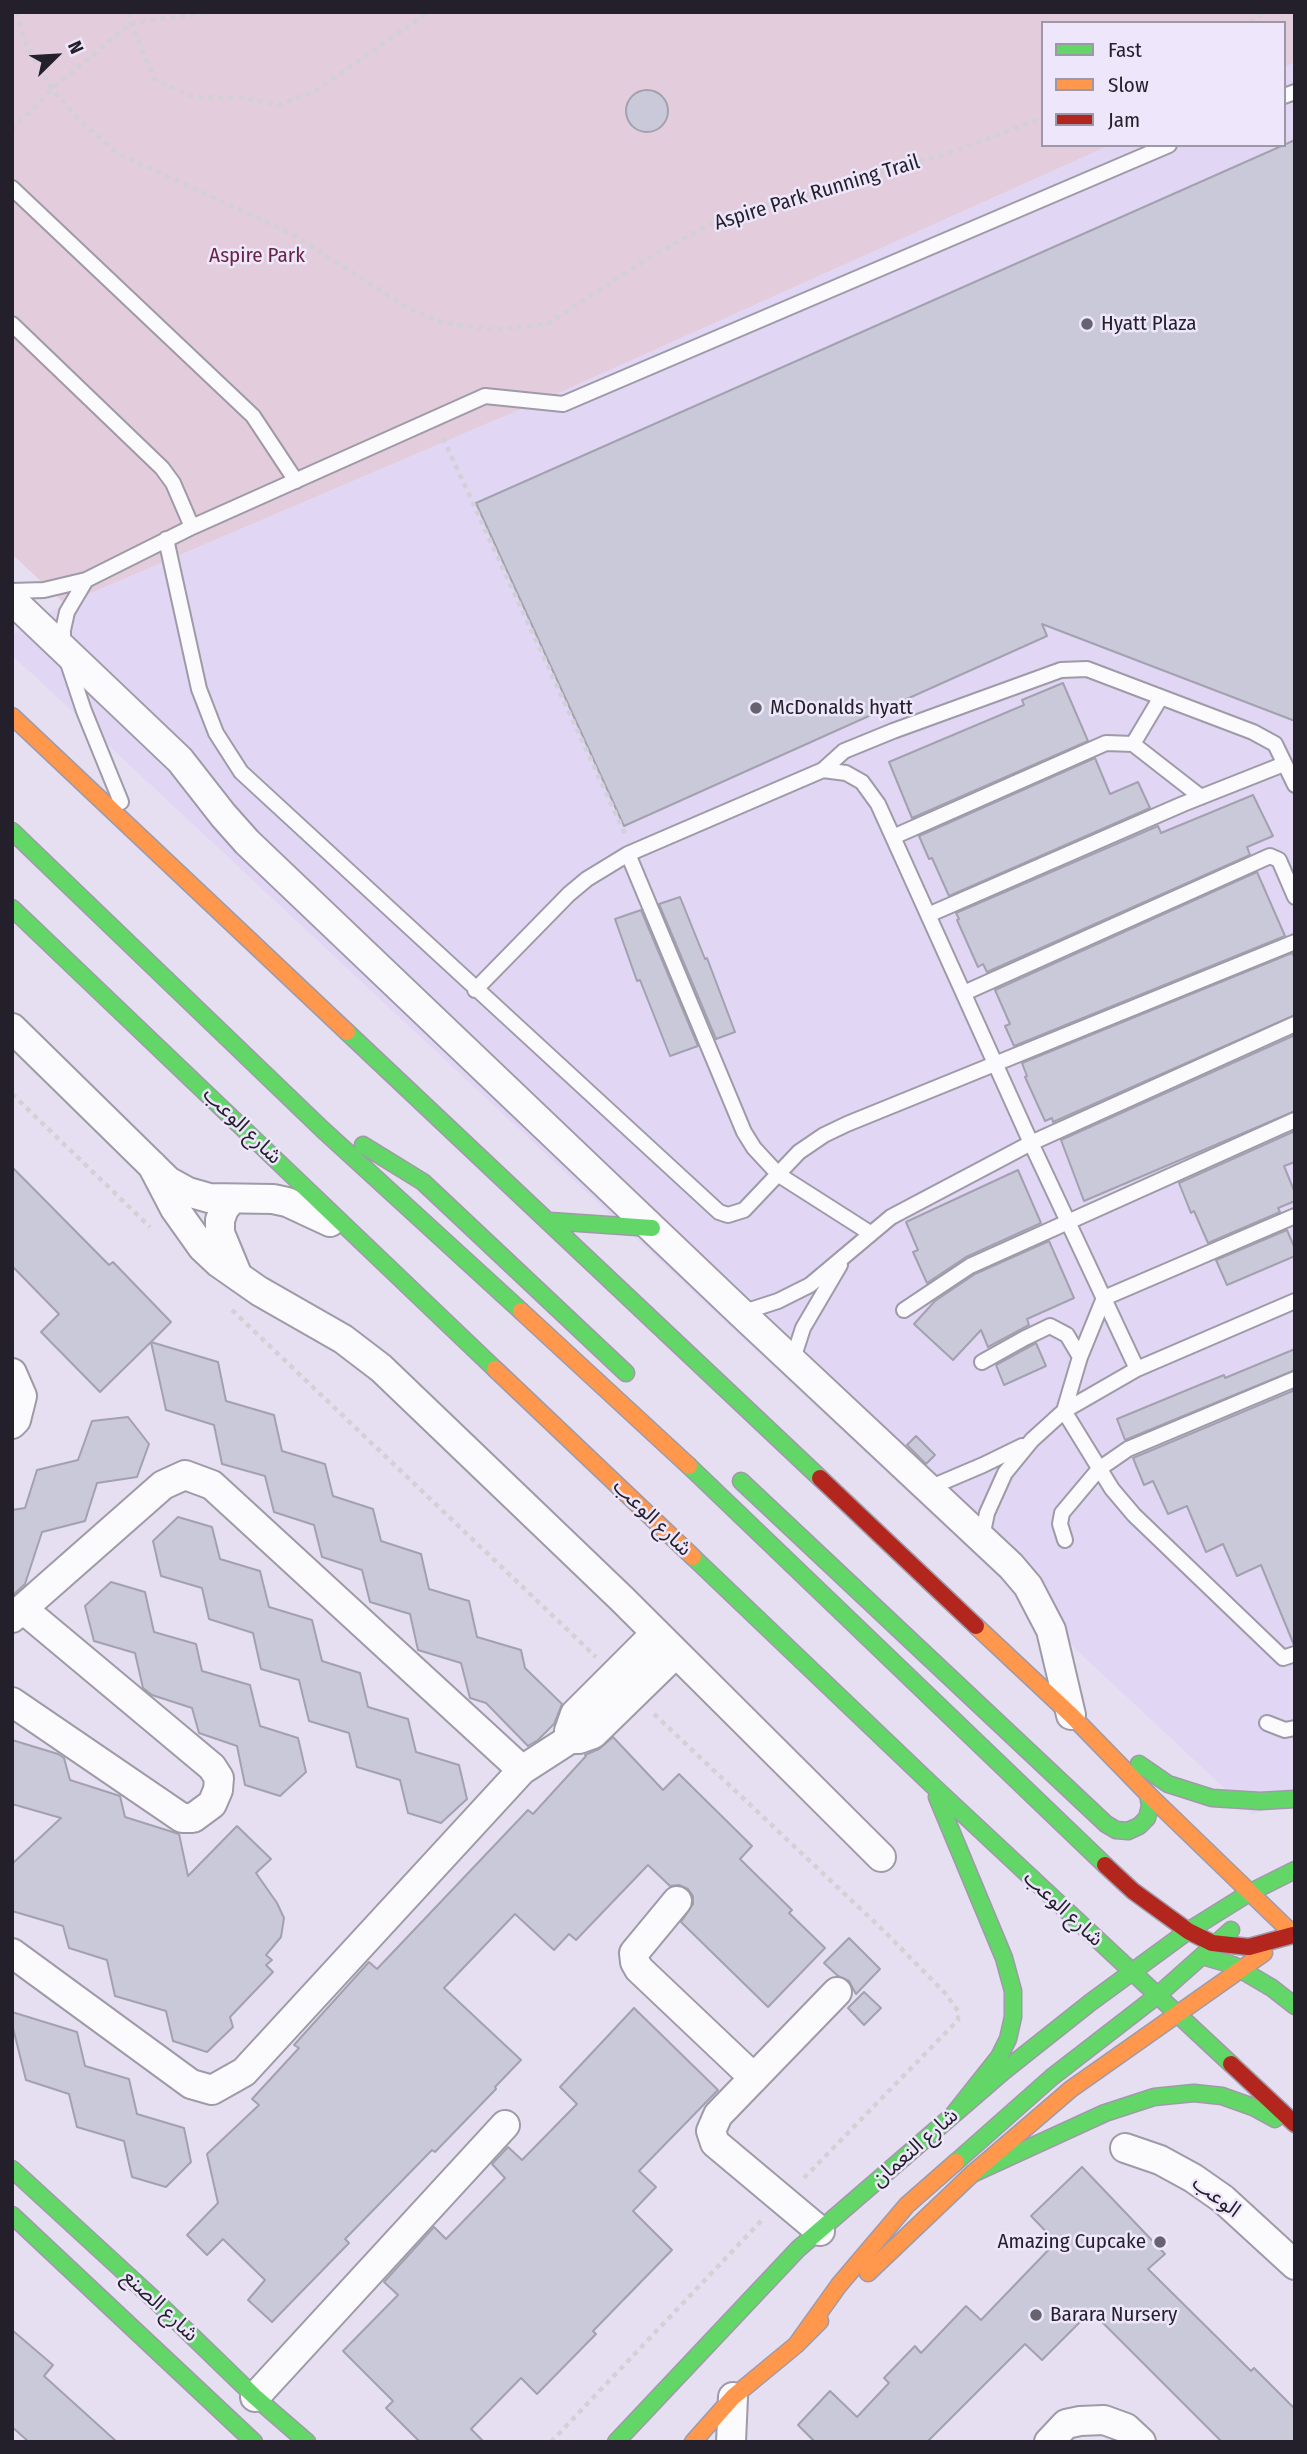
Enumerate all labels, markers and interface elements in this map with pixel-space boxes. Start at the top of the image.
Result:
north arrow [21,21,91,91]
legend [1041,21,1286,147]
text: N [63,37,88,57]
text: Fast [1108,37,1142,63]
text: Slow [1108,72,1149,98]
text: Jam [1108,107,1140,133]
street label: Aspire Park Running Trail [711,150,923,236]
park label: Aspire Park [209,243,305,269]
place label: Hyatt Plaza [1101,311,1197,337]
marker: Hyatt Plaza [1079,316,1095,332]
place label: McDonalds hyatt [770,695,913,721]
marker: McDonalds hyatt [748,700,764,716]
street label: شارع الوعب [197,1082,287,1170]
street label: شارع الوعب [607,1474,697,1562]
street label: شارع الوعب [1018,1866,1108,1952]
street label: شارع النعمان [866,2103,964,2193]
street label: الوعب [1187,2171,1245,2223]
place label: Amazing Cupcake [998,2229,1146,2255]
marker: Amazing Cupcake [1152,2234,1168,2250]
street label: شارع الصنع [117,2265,203,2347]
place label: Barara Nursery [1050,2302,1177,2328]
marker: Barara Nursery [1028,2307,1044,2323]

